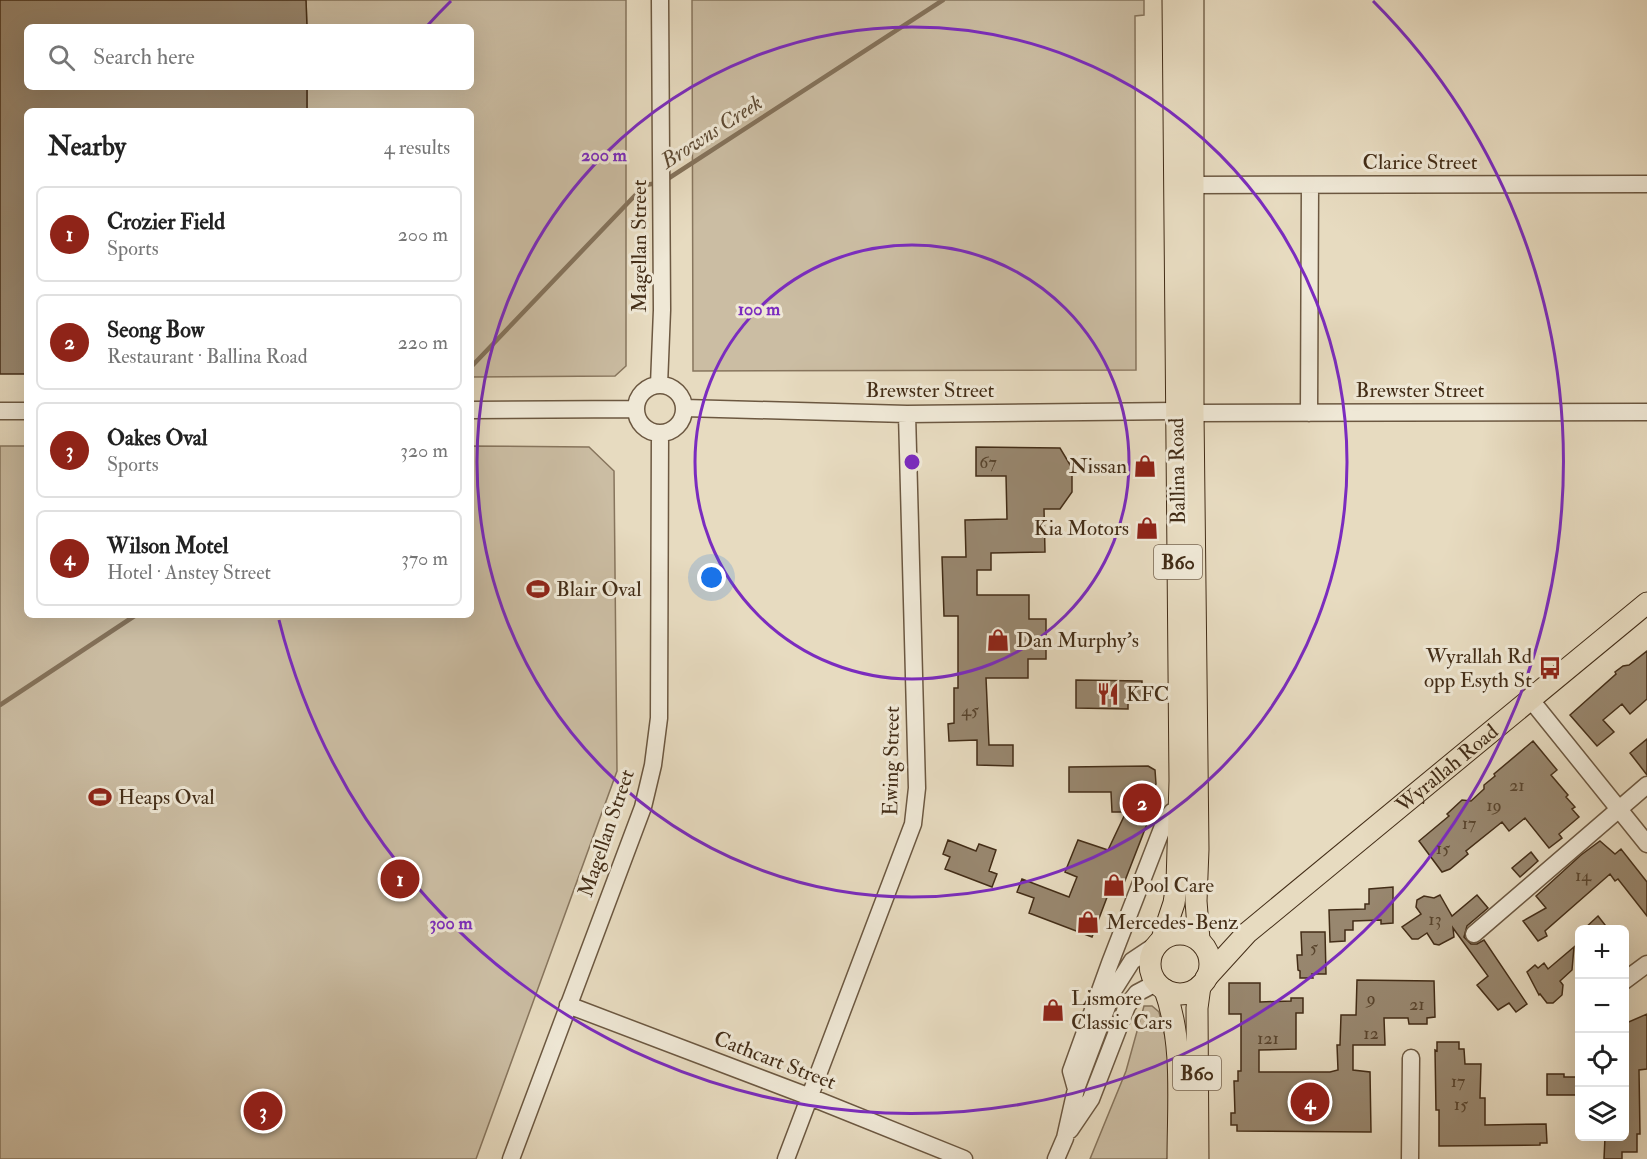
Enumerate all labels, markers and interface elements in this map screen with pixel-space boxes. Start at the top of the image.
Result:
search box [24,24,474,90]
icon: search [45,41,78,74]
text: Search here [93,43,195,71]
water label: Browns Creek [655,89,768,176]
text: Nearby [48,131,126,163]
text: 4 results [384,135,450,160]
text: 200 m [581,144,628,167]
street label: Clarice Street [1363,149,1478,176]
street label: Magellan Street [626,179,653,313]
text: Crozier Field [107,208,225,236]
text: 1 [66,222,73,247]
text: 200 m [398,222,448,247]
text: Sports [107,236,159,261]
text: 100 m [738,298,781,321]
text: Seong Bow [107,316,204,344]
text: 2 [64,330,75,355]
text: 220 m [398,330,448,355]
text: Restaurant · Ballina Road [107,344,308,369]
street label: Brewster Street [866,377,995,404]
street label: Brewster Street [1356,377,1485,404]
street label: Ballina Road [1163,417,1192,524]
text: Oakes Oval [107,424,207,452]
text: 3 [66,438,73,463]
text: 320 m [400,438,448,463]
house number: 67 [979,451,997,474]
text: Sports [107,452,159,477]
centre of rings [902,452,922,472]
place label: Nissan [1069,453,1127,480]
shop icon: Nissan [1132,453,1158,479]
place label: Kia Motors [1034,515,1129,542]
shop icon: Kia Motors [1134,515,1160,541]
text: Wilson Motel [107,532,228,560]
road number: B60 [1154,545,1202,579]
text: 4 [64,546,75,571]
text: 370 m [401,546,448,571]
text: Hotel · Anstey Street [107,560,271,585]
your location [697,563,726,592]
sports icon: Blair Oval [525,576,551,602]
place label: Blair Oval [556,576,642,603]
shop icon: Dan Murphy's [985,627,1011,653]
place label: Dan Murphy's [1016,627,1139,654]
place label: Wyrallah Rd opp Esyth St [1424,643,1533,694]
bus stop icon: Wyrallah Rd opp Esyth St [1537,655,1563,681]
restaurant icon: KFC [1095,681,1121,707]
place label: KFC [1126,681,1169,708]
house number: 45 [961,699,979,722]
street label: Ewing Street [877,706,906,816]
street label: Wyrallah Road [1390,718,1504,819]
street label: Magellan Street [572,766,641,901]
house number: 21 [1509,774,1525,797]
pin: 2 [1122,780,1162,826]
sports icon: Heaps Oval [87,784,113,810]
place label: Heaps Oval [118,784,215,811]
house number: 19 [1486,794,1502,817]
house number: 17 [1462,812,1476,835]
house number: 15 [1436,837,1450,860]
pin: 1 [380,856,420,902]
house number: 14 [1575,864,1592,887]
shop icon: Pool Care [1101,872,1127,898]
place label: Pool Care [1132,872,1214,899]
house number: 13 [1428,908,1442,931]
shop icon: Mercedes-Benz [1075,909,1101,935]
place label: Mercedes-Benz [1106,909,1238,936]
text: 300 m [429,912,474,935]
map controls [1575,925,1629,1141]
button: + [1575,925,1629,979]
house number: 5 [1310,936,1318,959]
button: − [1575,979,1629,1033]
place label: Lismore Classic Cars [1071,985,1172,1036]
house number: 9 [1364,987,1376,1010]
house number: 21 [1409,993,1425,1016]
shop icon: Lismore Classic Cars [1040,997,1066,1023]
house number: 12 [1363,1022,1379,1045]
street label: Cathcart Street [710,1025,840,1096]
house number: 121 [1257,1027,1279,1050]
button: locate [1575,1033,1629,1087]
road number: B60 [1173,1056,1221,1090]
house number: 17 [1451,1070,1465,1093]
pin: 4 [1290,1080,1330,1124]
button: layers [1575,1087,1629,1141]
pin: 3 [244,1088,282,1134]
house number: 15 [1454,1093,1468,1116]

